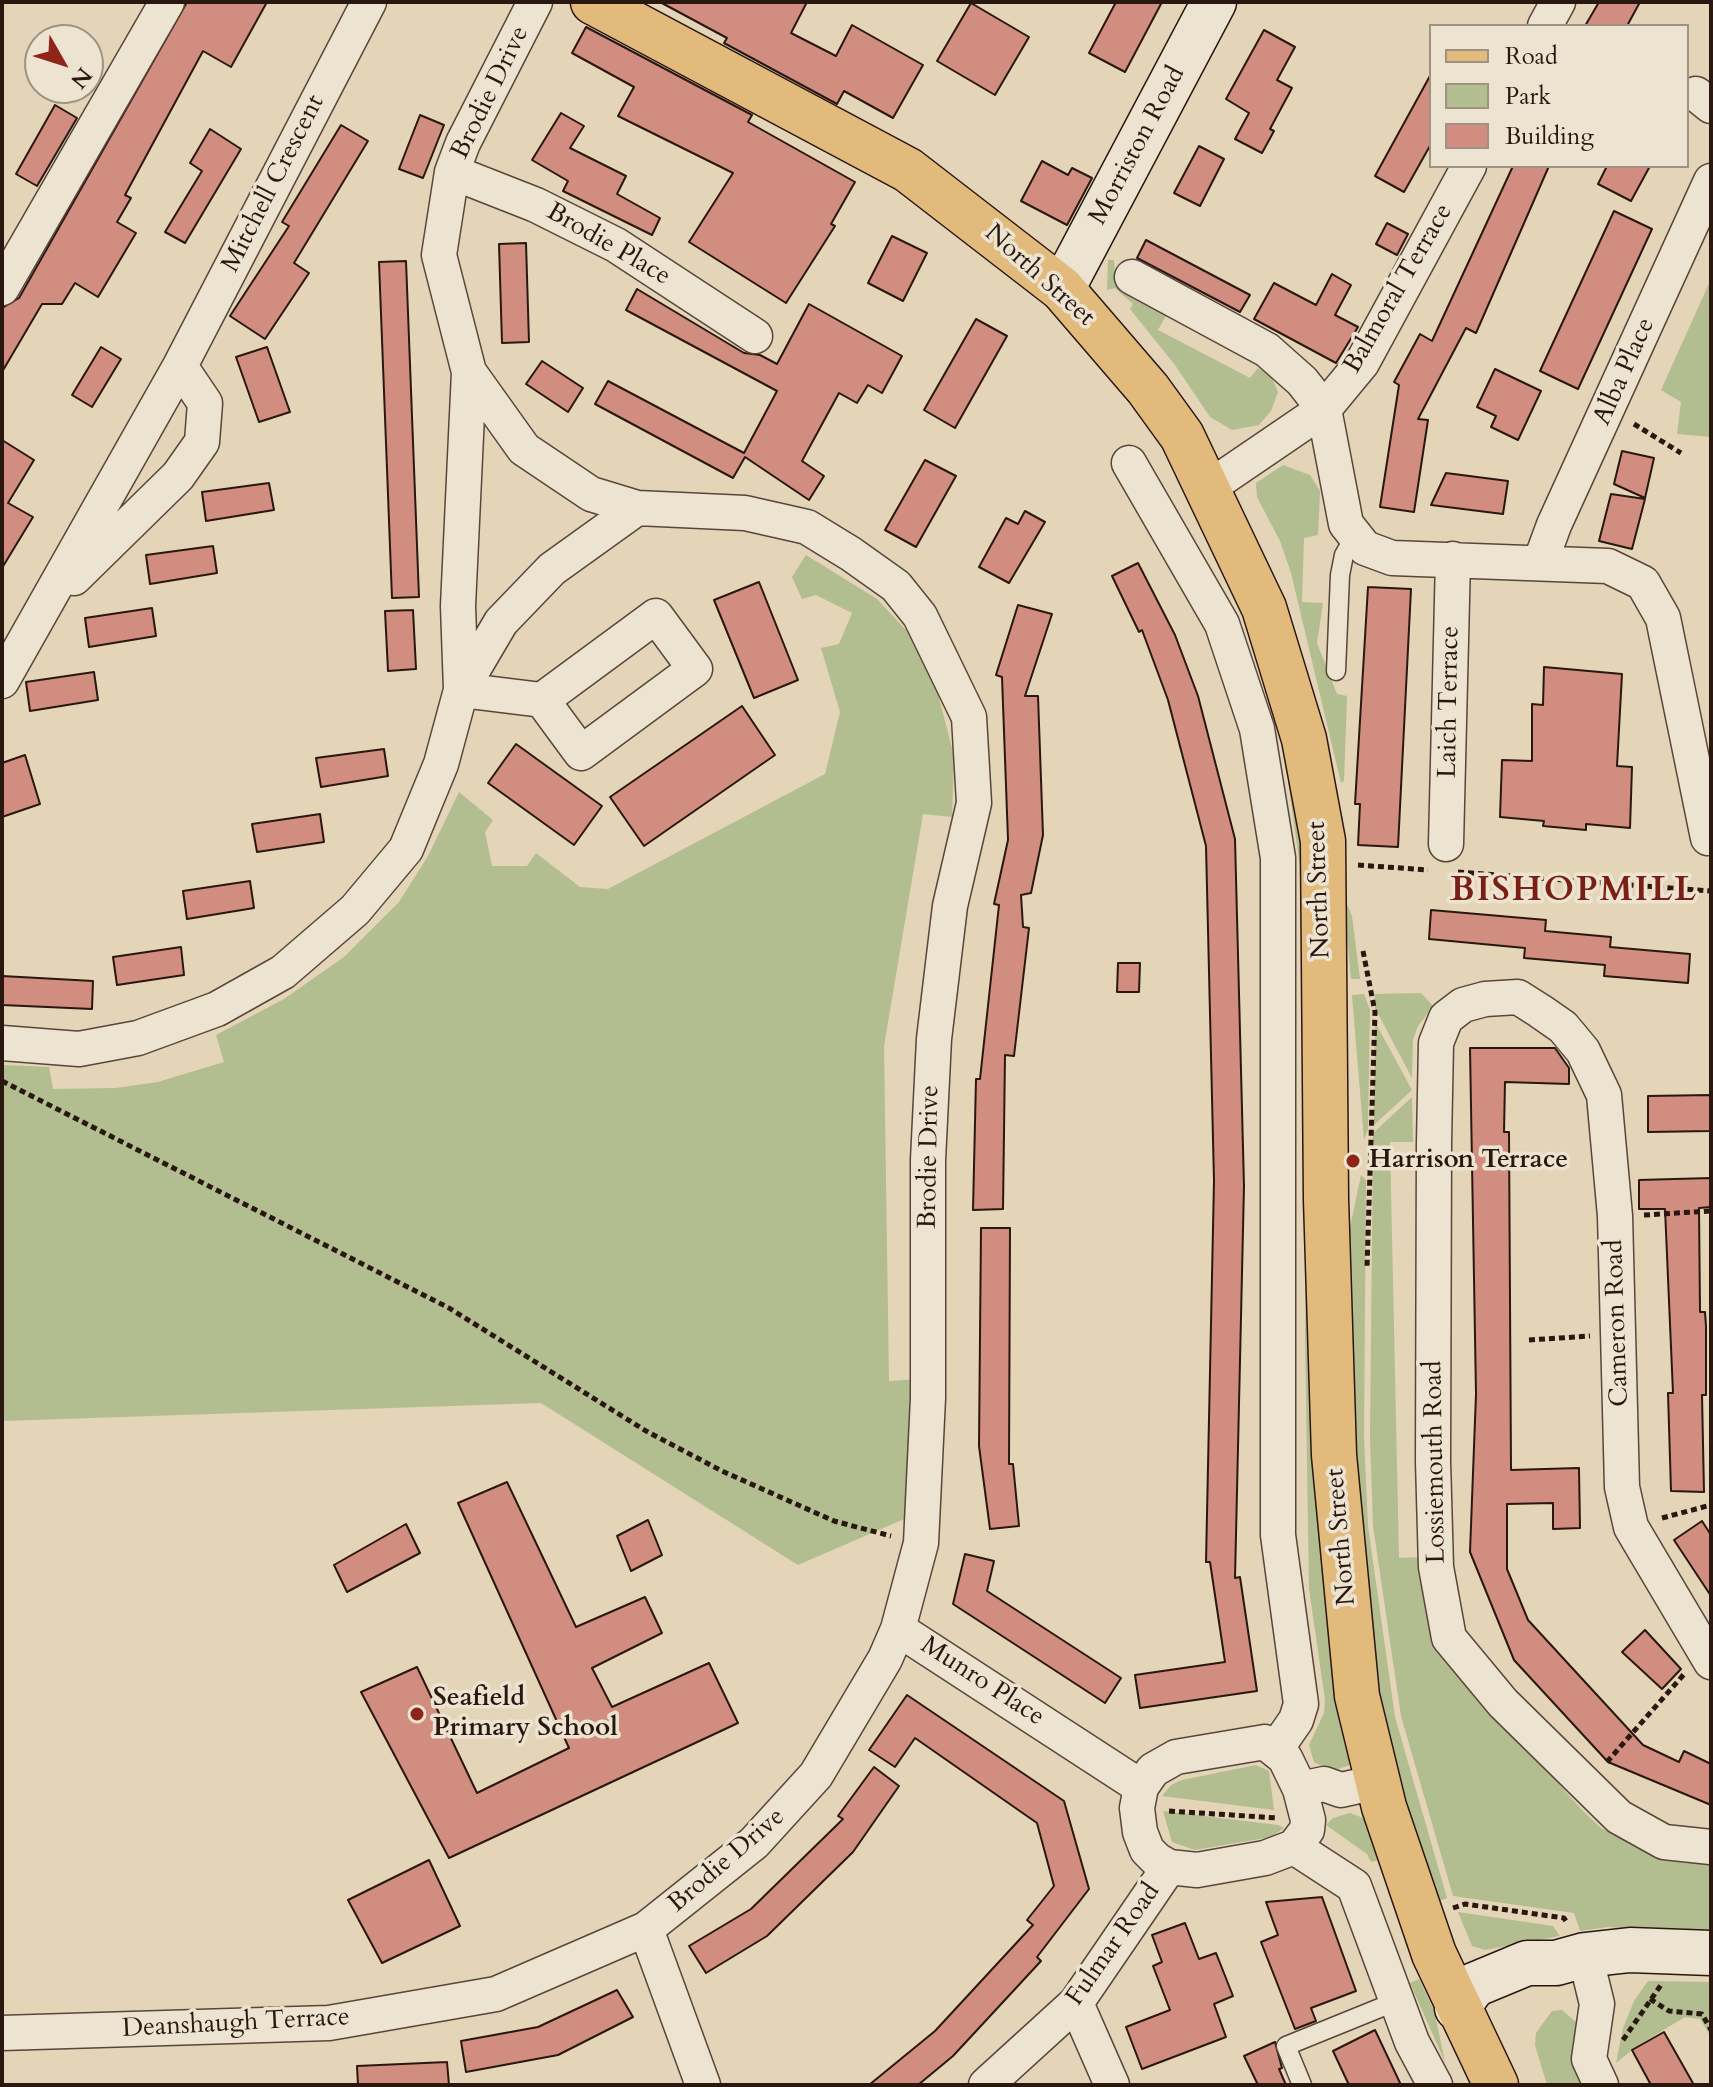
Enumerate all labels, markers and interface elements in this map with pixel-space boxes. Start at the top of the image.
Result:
street label: Brodie Drive [445,21,537,165]
north arrow [24,24,104,104]
legend [1429,24,1689,168]
text: Road [1505,40,1558,73]
text: N [63,61,99,95]
street label: Morriston Road [1083,62,1193,230]
text: Park [1505,80,1551,113]
street label: Mitchell Crescent [216,90,332,278]
text: Building [1505,120,1594,153]
street label: Brodie Place [540,197,676,293]
street label: Balmoral Terrace [1338,199,1460,379]
street label: North Street [977,218,1101,334]
street label: Alba Place [1588,314,1662,430]
street label: Laich Terrace [1433,626,1467,778]
street label: North Street [1302,821,1338,959]
district label: BISHOPMILL [1450,872,1698,912]
street label: Brodie Drive [913,1085,947,1229]
place label: Harrison Terrace [1369,1145,1568,1177]
marker: Harrison Terrace [1344,1152,1362,1170]
street label: Cameron Road [1599,1239,1637,1407]
street label: Lossiemouth Road [1419,1360,1453,1564]
street label: North Street [1320,1467,1364,1607]
street label: Munro Place [914,1631,1050,1733]
place label: Seafield Primary School [433,1683,618,1744]
marker: Seafield Primary School [408,1705,426,1723]
street label: Brodie Drive [662,1802,792,1920]
street label: Fulmar Road [1060,1878,1168,2012]
street label: Deanshaugh Terrace [121,2002,351,2046]

